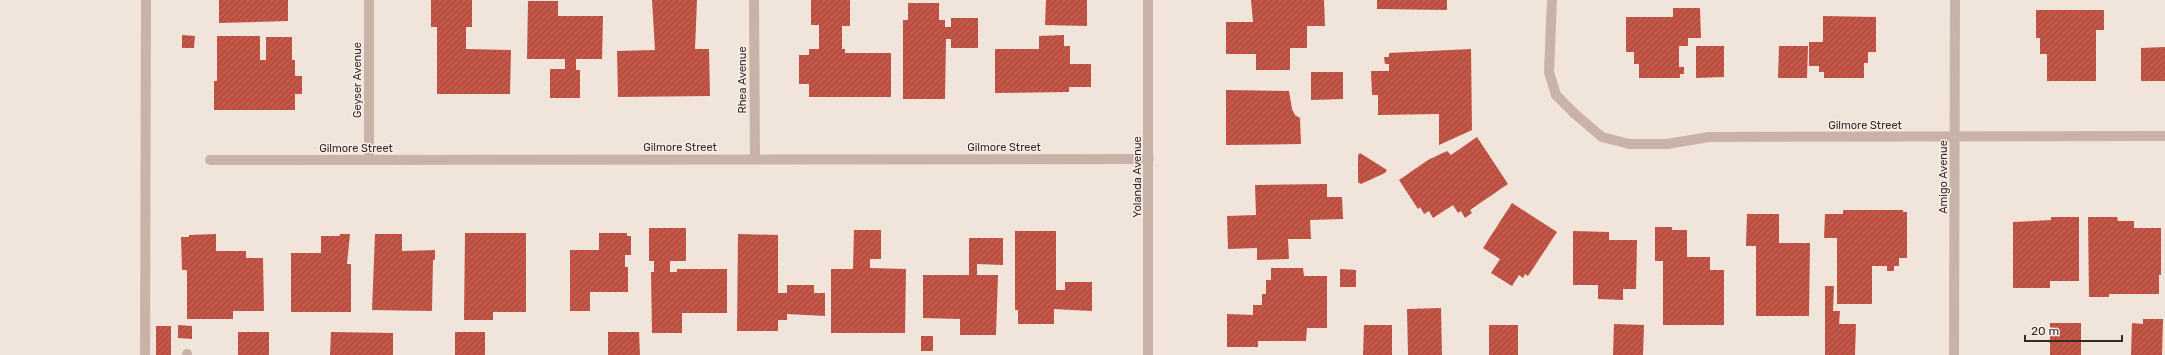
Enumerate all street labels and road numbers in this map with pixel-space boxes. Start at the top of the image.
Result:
street label: Geyser Avenue [351,42,364,118]
street label: Rhea Avenue [736,46,749,114]
street label: Gilmore Street [1828,119,1903,132]
street label: Yolanda Avenue [1131,136,1144,218]
street label: Amigo Avenue [1937,140,1950,214]
street label: Gilmore Street [643,141,718,154]
street label: Gilmore Street [967,141,1042,154]
street label: Gilmore Street [319,142,394,155]

